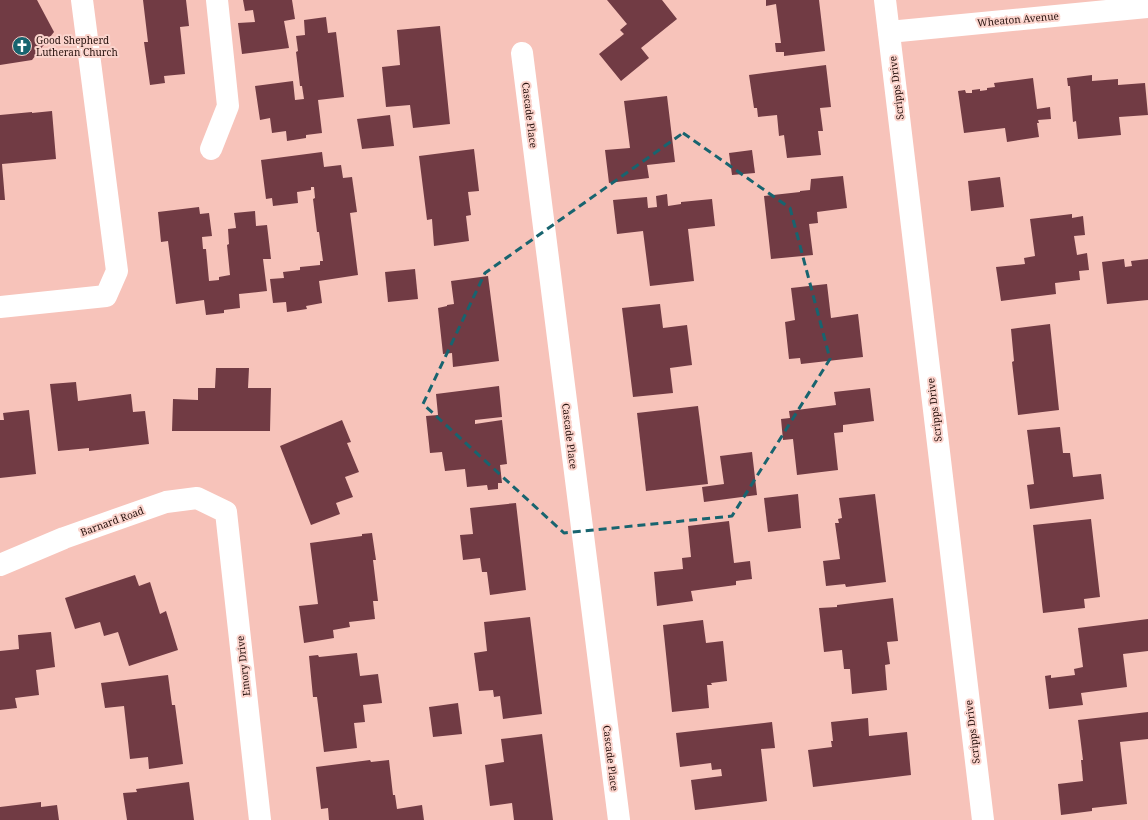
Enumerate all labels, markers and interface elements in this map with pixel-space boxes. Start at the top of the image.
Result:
street label: Wheaton Avenue [977,8,1059,30]
place label: Good Shepherd Lutheran Church [36,33,118,59]
church icon: Good Shepherd Lutheran Church [11,35,33,57]
street label: Scripps Drive [885,55,907,121]
street label: Cascade Place [519,81,541,149]
street label: Scripps Drive [923,377,945,443]
street label: Cascade Place [559,402,581,470]
street label: Barnard Road [78,503,146,539]
street label: Emory Drive [233,635,253,697]
street label: Scripps Drive [961,699,983,765]
street label: Cascade Place [600,724,622,792]

